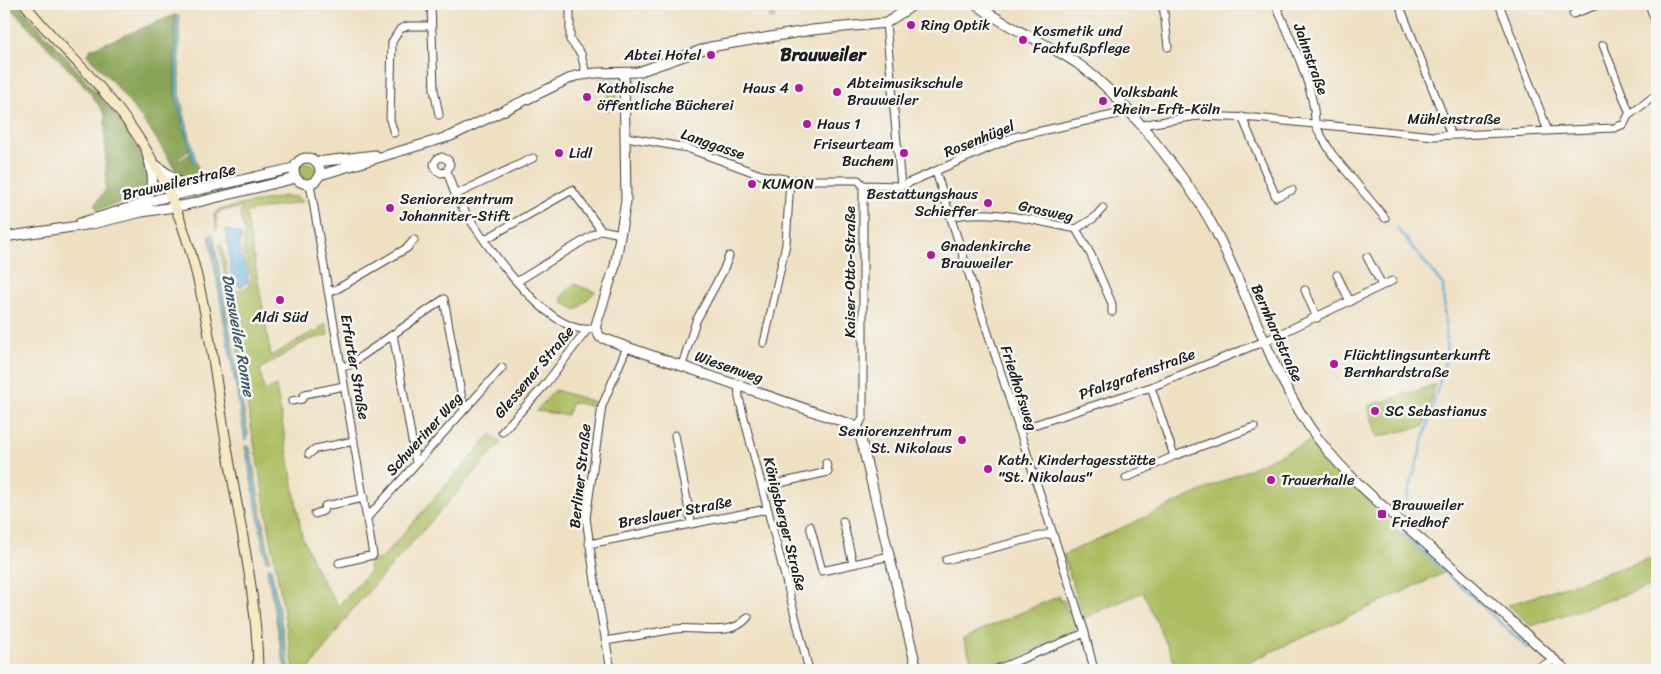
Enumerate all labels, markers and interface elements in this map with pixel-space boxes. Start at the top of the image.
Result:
place label: Ring Optik [921,12,990,38]
place label: Kosmetik und Fachfußpflege [1033,18,1130,61]
marker: Ring Optik [905,19,917,31]
street label: Jahnstraße [1286,19,1336,98]
marker: Kosmetik und Fachfußpflege [1017,34,1029,46]
district label: Brauweiler [780,39,867,71]
place label: Abtei Hotel [624,42,702,68]
marker: Abtei Hotel [705,49,717,61]
place label: Abteimusikschule Brauweiler [846,70,963,113]
place label: Katholische öffentliche Bücherei [597,75,735,118]
place label: Haus 4 [743,75,789,101]
place label: Volksbank Rhein-Erft-Köln [1113,79,1220,122]
marker: Haus 4 [793,82,805,94]
marker: Abteimusikschule Brauweiler [831,86,843,98]
marker: Katholische öffentliche Bücherei [581,91,593,103]
marker: Volksbank Rhein-Erft-Köln [1097,95,1109,107]
street label: Mühlenstraße [1408,106,1501,132]
place label: Haus 1 [817,111,860,137]
street label: Rosenhügel [940,113,1019,165]
marker: Haus 1 [801,118,813,130]
street label: Langgasse [677,121,749,167]
place label: Friseurteam Buchem [813,131,894,174]
place label: Lidl [569,140,593,166]
marker: Lidl [553,147,565,159]
marker: Friseurteam Buchem [898,147,910,159]
street label: Brauweilerstraße [120,156,239,208]
place label: KUMON [762,171,815,197]
marker: KUMON [746,178,758,190]
place label: Bestattungshaus Schieffer [866,181,979,224]
place label: Seniorenzentrum Johanniter-Stift [399,186,513,229]
street label: Grasweg [1016,193,1076,230]
marker: Bestattungshaus Schieffer [982,197,994,209]
marker: Seniorenzentrum Johanniter-Stift [384,202,396,214]
street label: Kaiser-Otto-Straße [837,206,863,338]
place label: Gnadenkirche Brauweiler [941,233,1031,276]
marker: Gnadenkirche Brauweiler [925,249,937,261]
water label: Dansweiler Ronne [213,272,264,401]
street label: Bernhardstraße [1244,280,1310,387]
marker: Aldi Süd [274,294,286,306]
place label: Aldi Süd [251,304,309,330]
street label: Erfurter Straße [333,312,377,422]
street label: Glessener Straße [487,320,581,424]
street label: Pfalzgrafenstraße [1075,341,1199,407]
street label: Friedhofsweg [993,342,1045,435]
place label: Flüchtlingsunterkunft Bernhardstraße [1344,342,1491,385]
street label: Wiesenweg [691,343,767,391]
marker: Flüchtlingsunterkunft Bernhardstraße [1328,358,1340,370]
street label: Schweriner Weg [379,386,469,482]
place label: SC Sebastianus [1385,398,1487,424]
marker: SC Sebastianus [1369,405,1381,417]
place label: Seniorenzentrum St. Nikolaus [839,418,952,461]
street label: Berliner Straße [562,422,598,530]
marker: Seniorenzentrum St. Nikolaus [956,434,968,446]
place label: Kath. Kindertagesstätte "St. Nikolaus" [998,447,1156,490]
street label: Königsberger Straße [756,454,814,594]
marker: Kath. Kindertagesstätte "St. Nikolaus" [982,463,994,475]
place label: Trauerhalle [1281,467,1355,493]
marker: Trauerhalle [1265,474,1277,486]
street label: Breslauer Straße [616,488,734,536]
place label: Brauweiler Friedhof [1392,492,1464,535]
marker: Brauweiler Friedhof [1376,508,1388,520]

